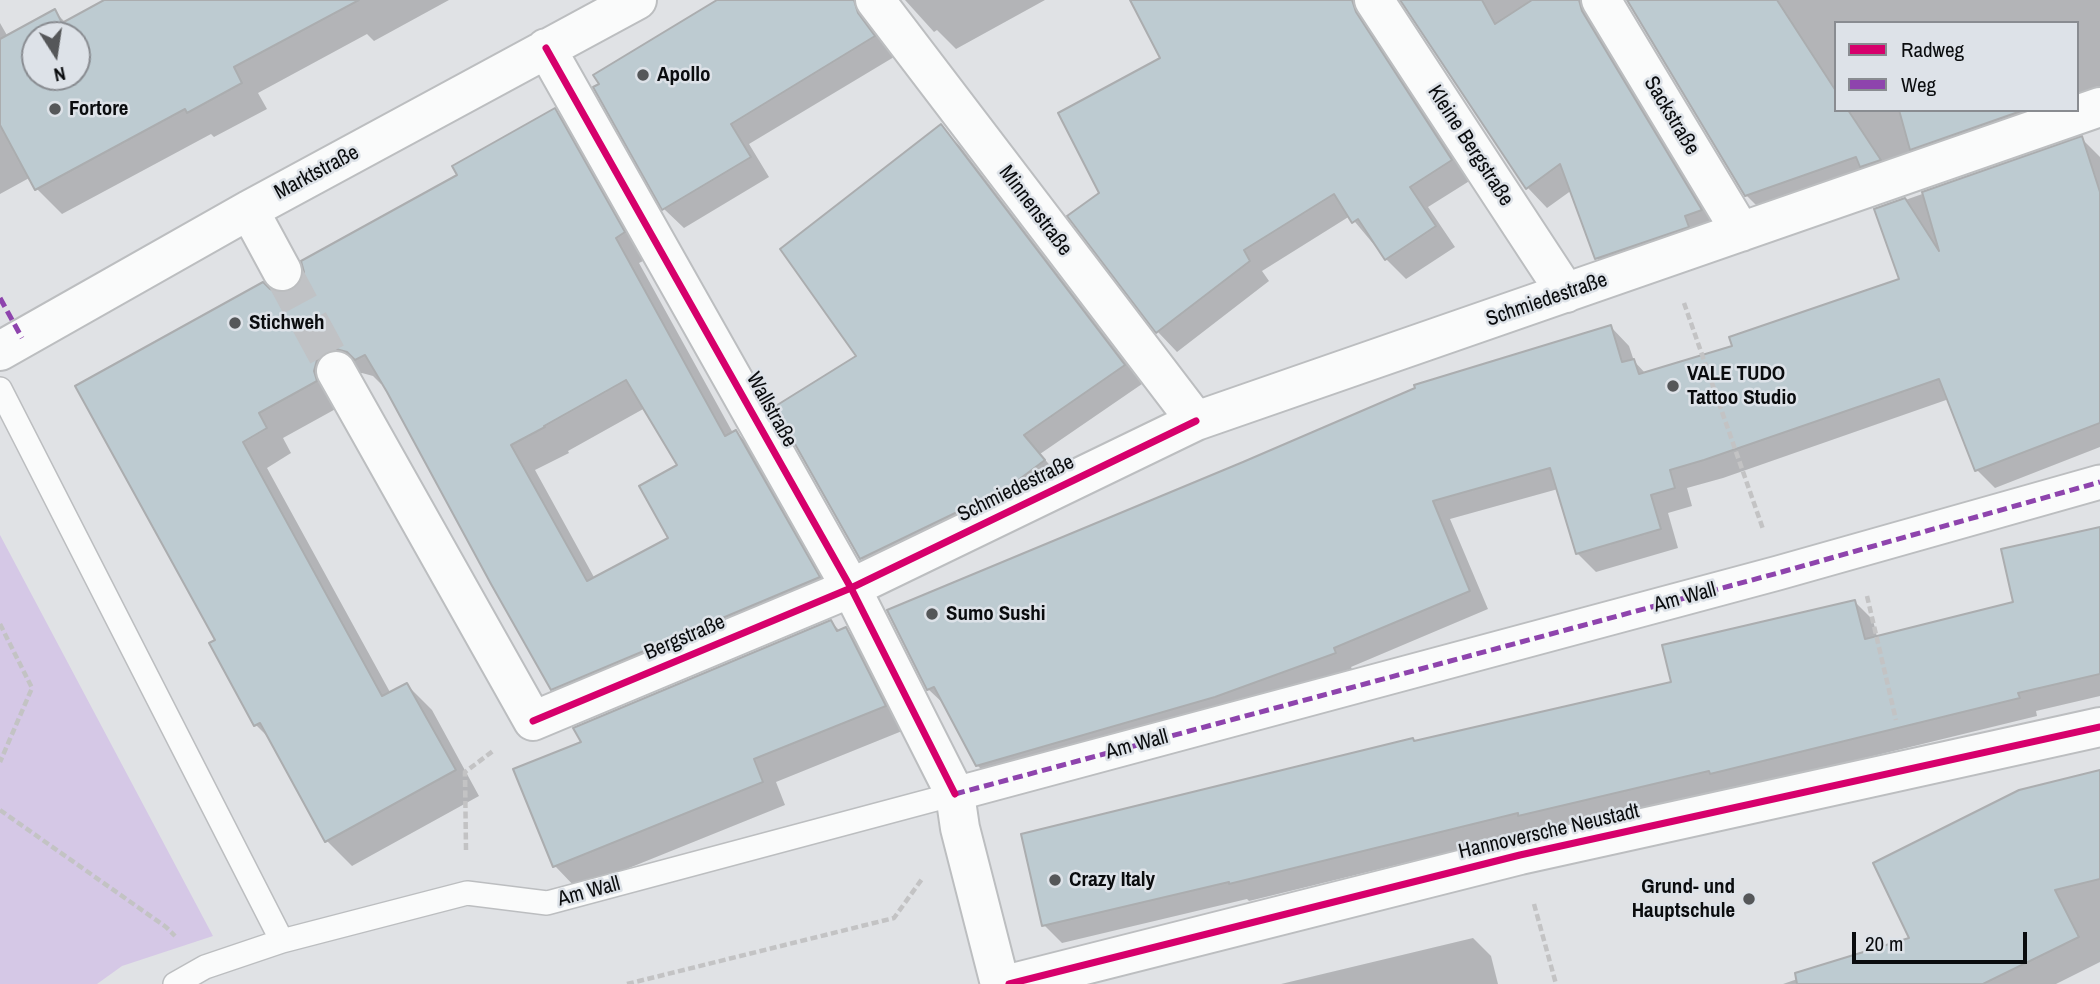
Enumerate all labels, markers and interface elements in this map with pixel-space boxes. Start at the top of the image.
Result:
north arrow [21,21,91,91]
legend [1834,21,2079,112]
text: Radweg [1901,35,1964,64]
text: N [52,61,68,88]
place label: Apollo [657,62,711,88]
marker: Apollo [635,67,651,83]
text: Weg [1901,70,1936,99]
street label: Sackstraße [1638,72,1704,160]
street label: Kleine Bergstraße [1422,81,1518,211]
place label: Fortore [69,96,128,122]
marker: Fortore [47,101,63,117]
street label: Marktstraße [271,140,363,206]
street label: Minnenstraße [993,161,1077,261]
street label: Schmiedestraße [1483,268,1611,332]
place label: Stichweh [249,310,325,336]
marker: Stichweh [227,315,243,331]
place label: VALE TUDO Tattoo Studio [1687,361,1797,411]
street label: Wallstraße [740,368,802,452]
marker: VALE TUDO Tattoo Studio [1665,378,1681,394]
street label: Schmiedestraße [954,450,1078,528]
street label: Am Wall [1651,578,1719,618]
place label: Sumo Sushi [946,601,1046,627]
marker: Sumo Sushi [924,606,940,622]
street label: Bergstraße [641,610,729,666]
street label: Am Wall [1103,725,1171,765]
street label: Hannoversche Neustadt [1456,799,1642,865]
place label: Crazy Italy [1069,867,1155,893]
street label: Am Wall [555,872,623,912]
marker: Crazy Italy [1047,872,1063,888]
place label: Grund- und Hauptschule [1632,874,1735,924]
marker: Grund- und Hauptschule [1741,891,1757,907]
scale bar [1855,918,2030,962]
text: 20 m [1865,929,1903,958]

